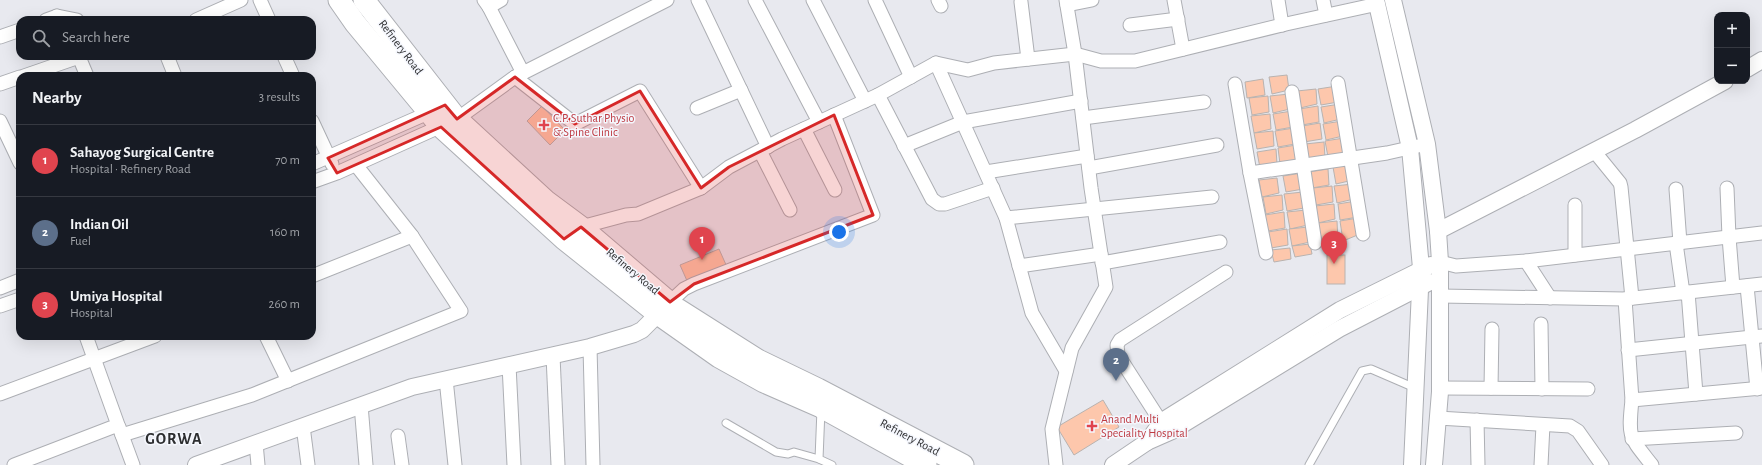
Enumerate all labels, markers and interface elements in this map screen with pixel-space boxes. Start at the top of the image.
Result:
map controls [1714,12,1750,84]
button: + [1714,12,1750,48]
search box [16,16,316,60]
street label: Refinery Road [376,17,425,77]
icon: search [30,27,52,49]
text: Search here [62,30,130,45]
button: − [1714,48,1750,84]
text: Nearby [32,89,82,106]
text: 3 results [259,91,300,104]
place label: C.P. Suthar Physio & Spine Clinic [553,112,635,138]
marker: C.P. Suthar Physio & Spine Clinic [538,119,550,131]
text: Sahayog Surgical Centre [70,145,214,160]
text: 1 [43,154,47,167]
text: 70 m [275,154,300,167]
text: Hospital · Refinery Road [70,163,191,176]
text: Indian Oil [70,217,129,232]
your location [829,222,849,242]
text: 2 [42,226,48,239]
text: 160 m [270,226,300,239]
pin: 1 [689,227,715,260]
pin: 3 [1321,231,1347,264]
text: Fuel [70,235,91,248]
street label: Refinery Road [604,245,662,297]
text: Umiya Hospital [70,289,163,304]
text: 3 [42,298,48,311]
text: 260 m [269,298,300,311]
text: Hospital [70,307,113,320]
pin: 2 [1103,348,1129,381]
place label: Anand Multi Speciality Hospital [1101,413,1188,440]
street label: Refinery Road [878,416,942,458]
marker: Anand Multi Speciality Hospital [1086,420,1098,432]
district label: GORWA [145,431,203,447]

